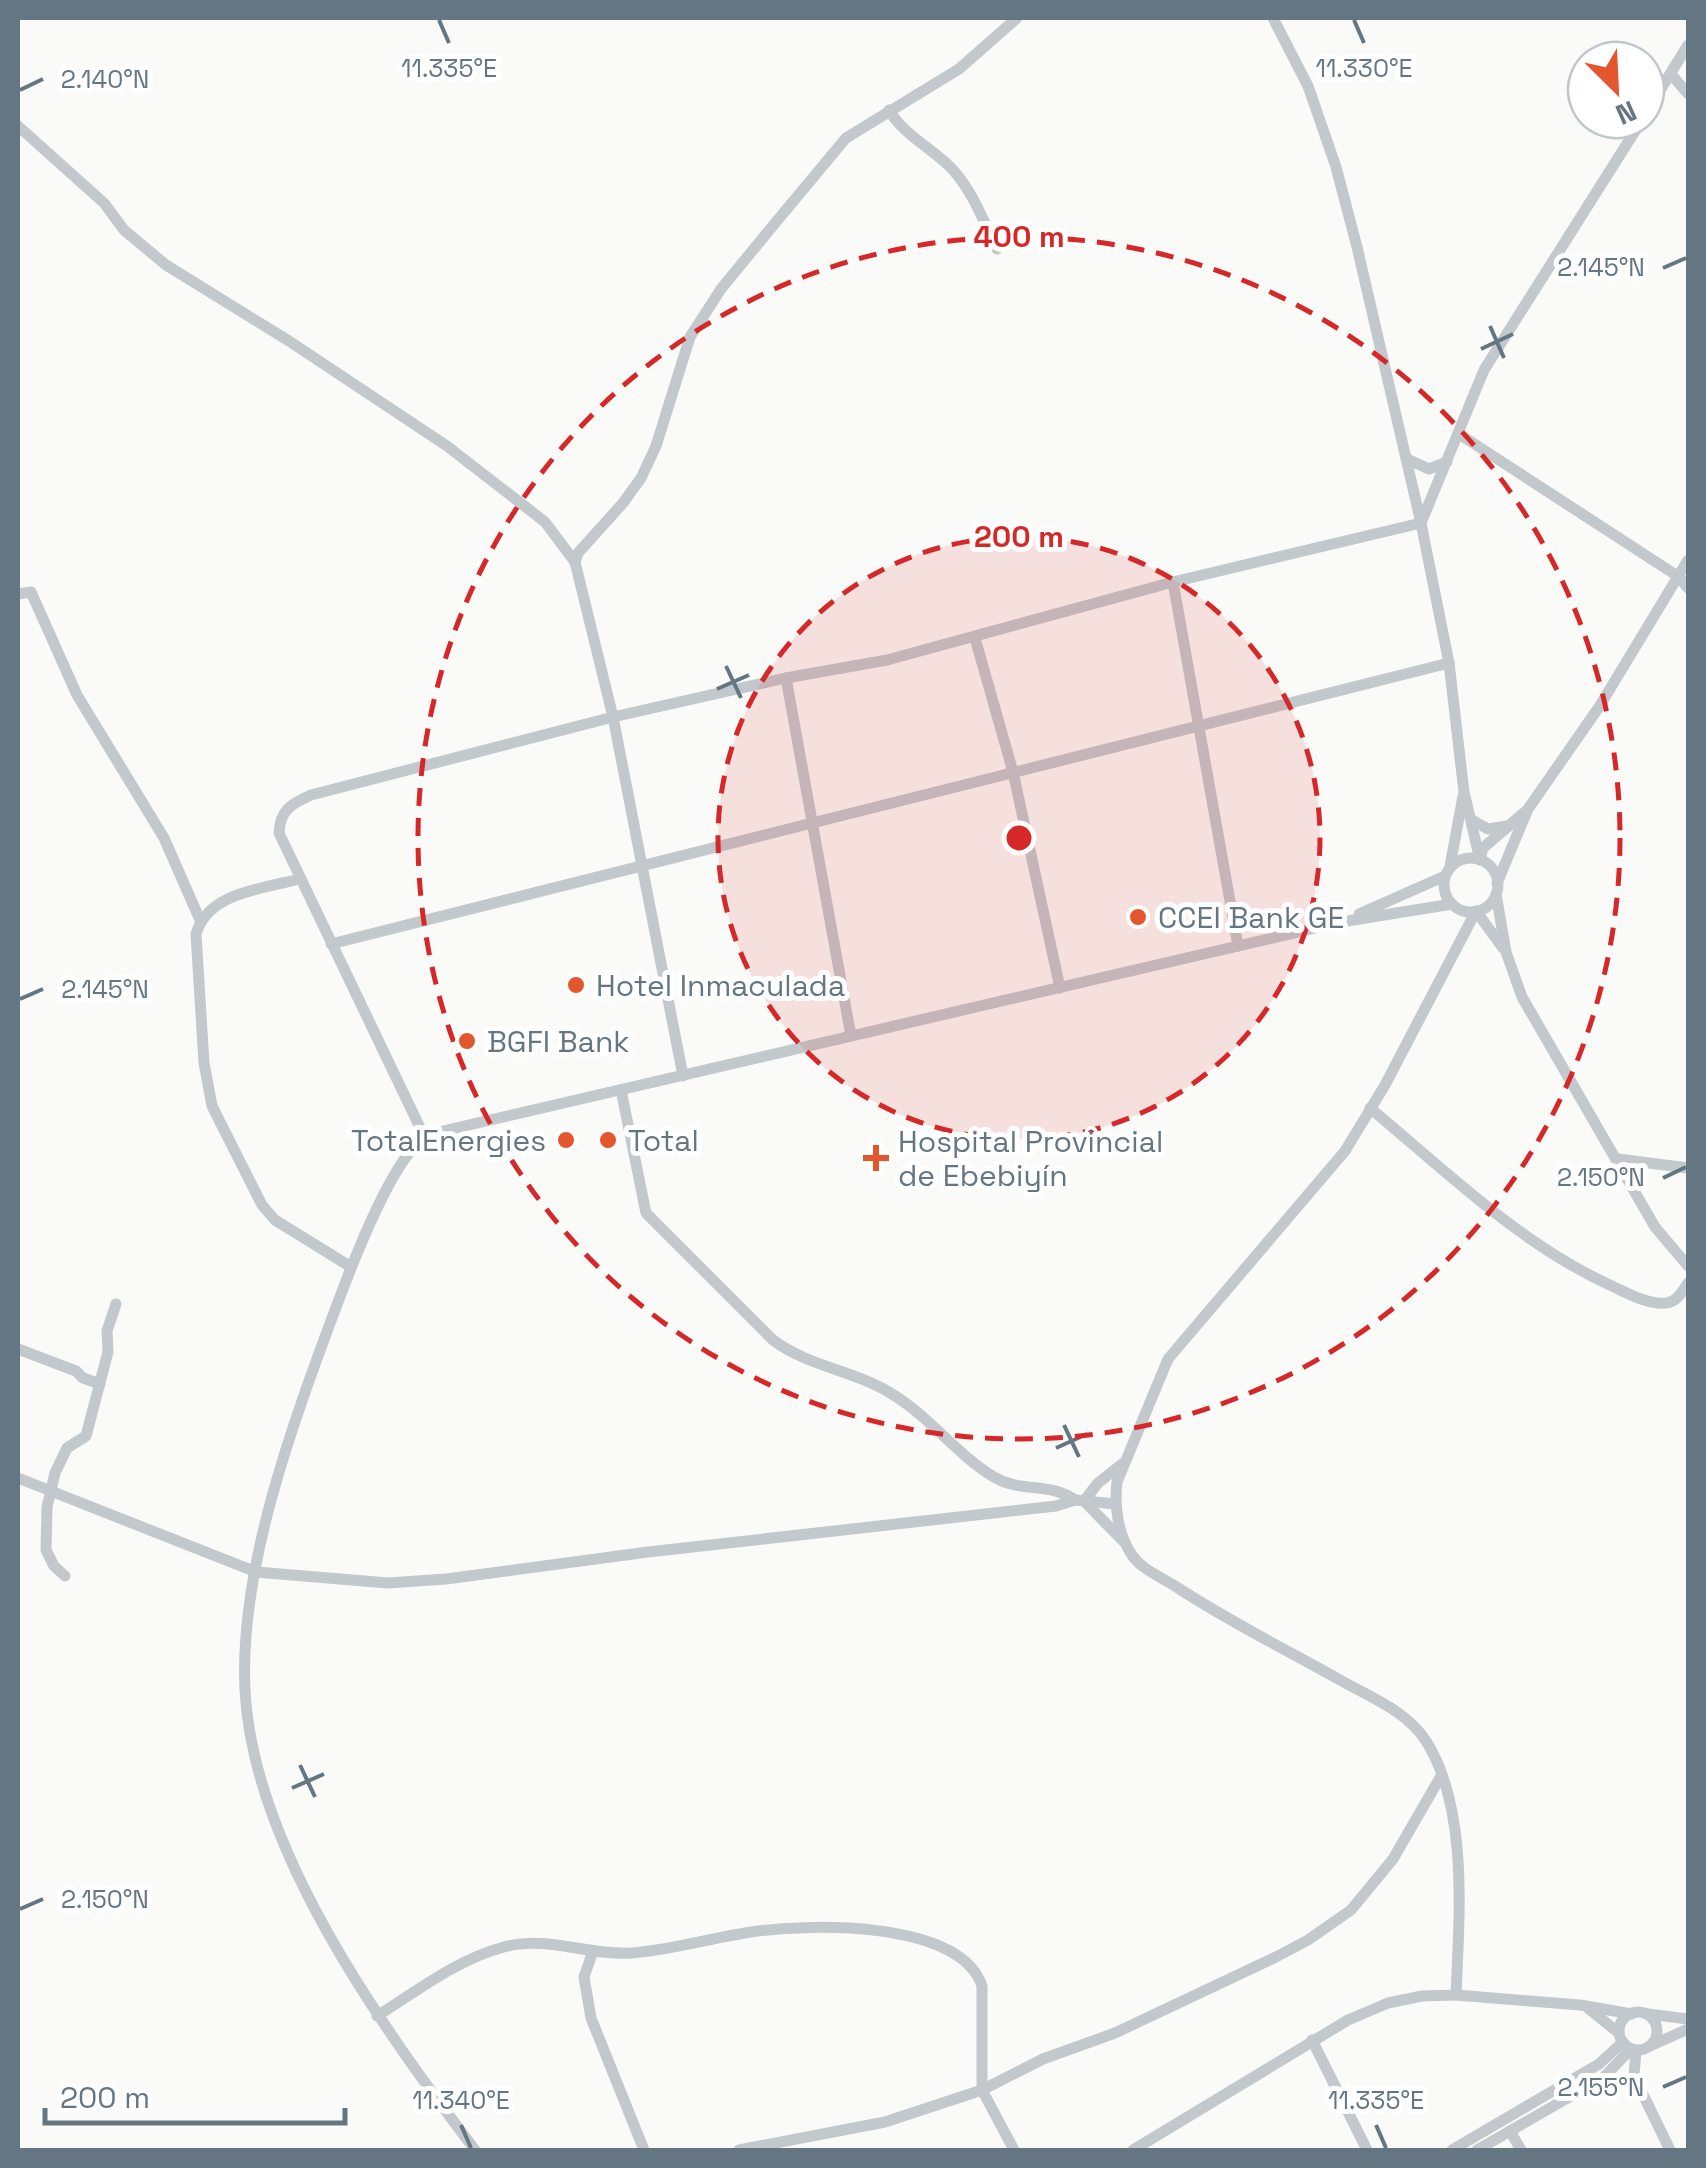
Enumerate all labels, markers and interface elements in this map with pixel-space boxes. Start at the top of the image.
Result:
north arrow [1566,40,1666,140]
text: 11.335°E [401,52,497,84]
text: 11.330°E [1315,52,1413,84]
text: 2.140°N [61,63,149,95]
text: N [1610,93,1642,133]
text: 400 m [973,217,1065,256]
text: 2.145°N [1557,251,1645,283]
text: 200 m [974,517,1064,556]
centre of rings [1001,820,1037,856]
place label: CCEI Bank GE [1158,898,1344,937]
marker: CCEI Bank GE [1127,906,1149,928]
place label: Hotel Inmaculada [596,966,845,1005]
text: 2.145°N [61,973,149,1005]
marker: Hotel Inmaculada [565,974,587,996]
place label: BGFI Bank [487,1022,629,1061]
marker: BGFI Bank [456,1030,478,1052]
place label: TotalEnergies [351,1121,546,1160]
place label: Total [628,1121,699,1160]
place label: Hospital Provincial de Ebebiyín [898,1122,1163,1195]
marker: TotalEnergies [555,1129,577,1151]
marker: Total [597,1129,619,1151]
marker: Hospital Provincial de Ebebiyín [863,1145,889,1171]
text: 2.150°N [1557,1161,1645,1193]
text: 2.150°N [61,1883,149,1915]
scale bar [45,2063,345,2125]
text: 2.155°N [1558,2071,1644,2103]
text: 200 m [60,2078,150,2117]
text: 11.340°E [412,2084,510,2116]
text: 11.335°E [1328,2084,1424,2116]

